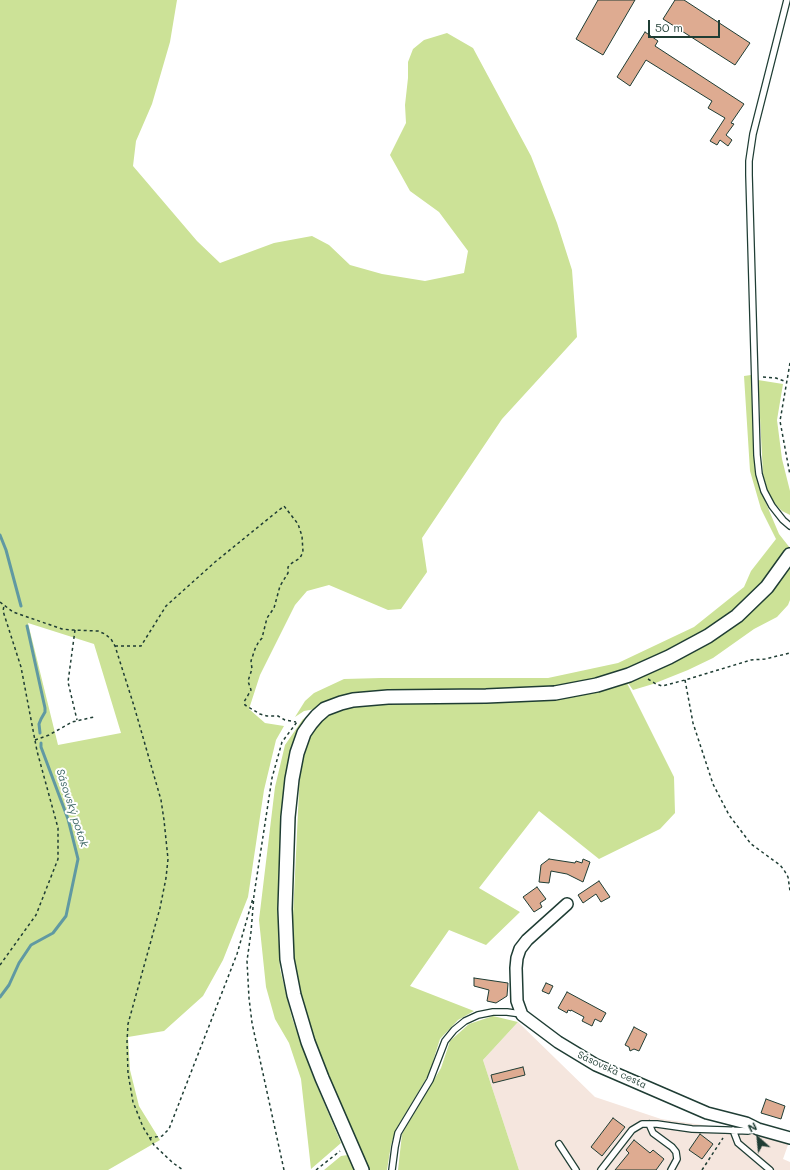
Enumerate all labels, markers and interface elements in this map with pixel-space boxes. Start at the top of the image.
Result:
scale bar [650,12,722,38]
text: 50 m [655,19,683,35]
water label: Sásovský potok [53,767,91,849]
street label: Sásovská cesta [575,1049,649,1091]
north arrow [738,1118,778,1158]
text: N [745,1118,759,1135]

